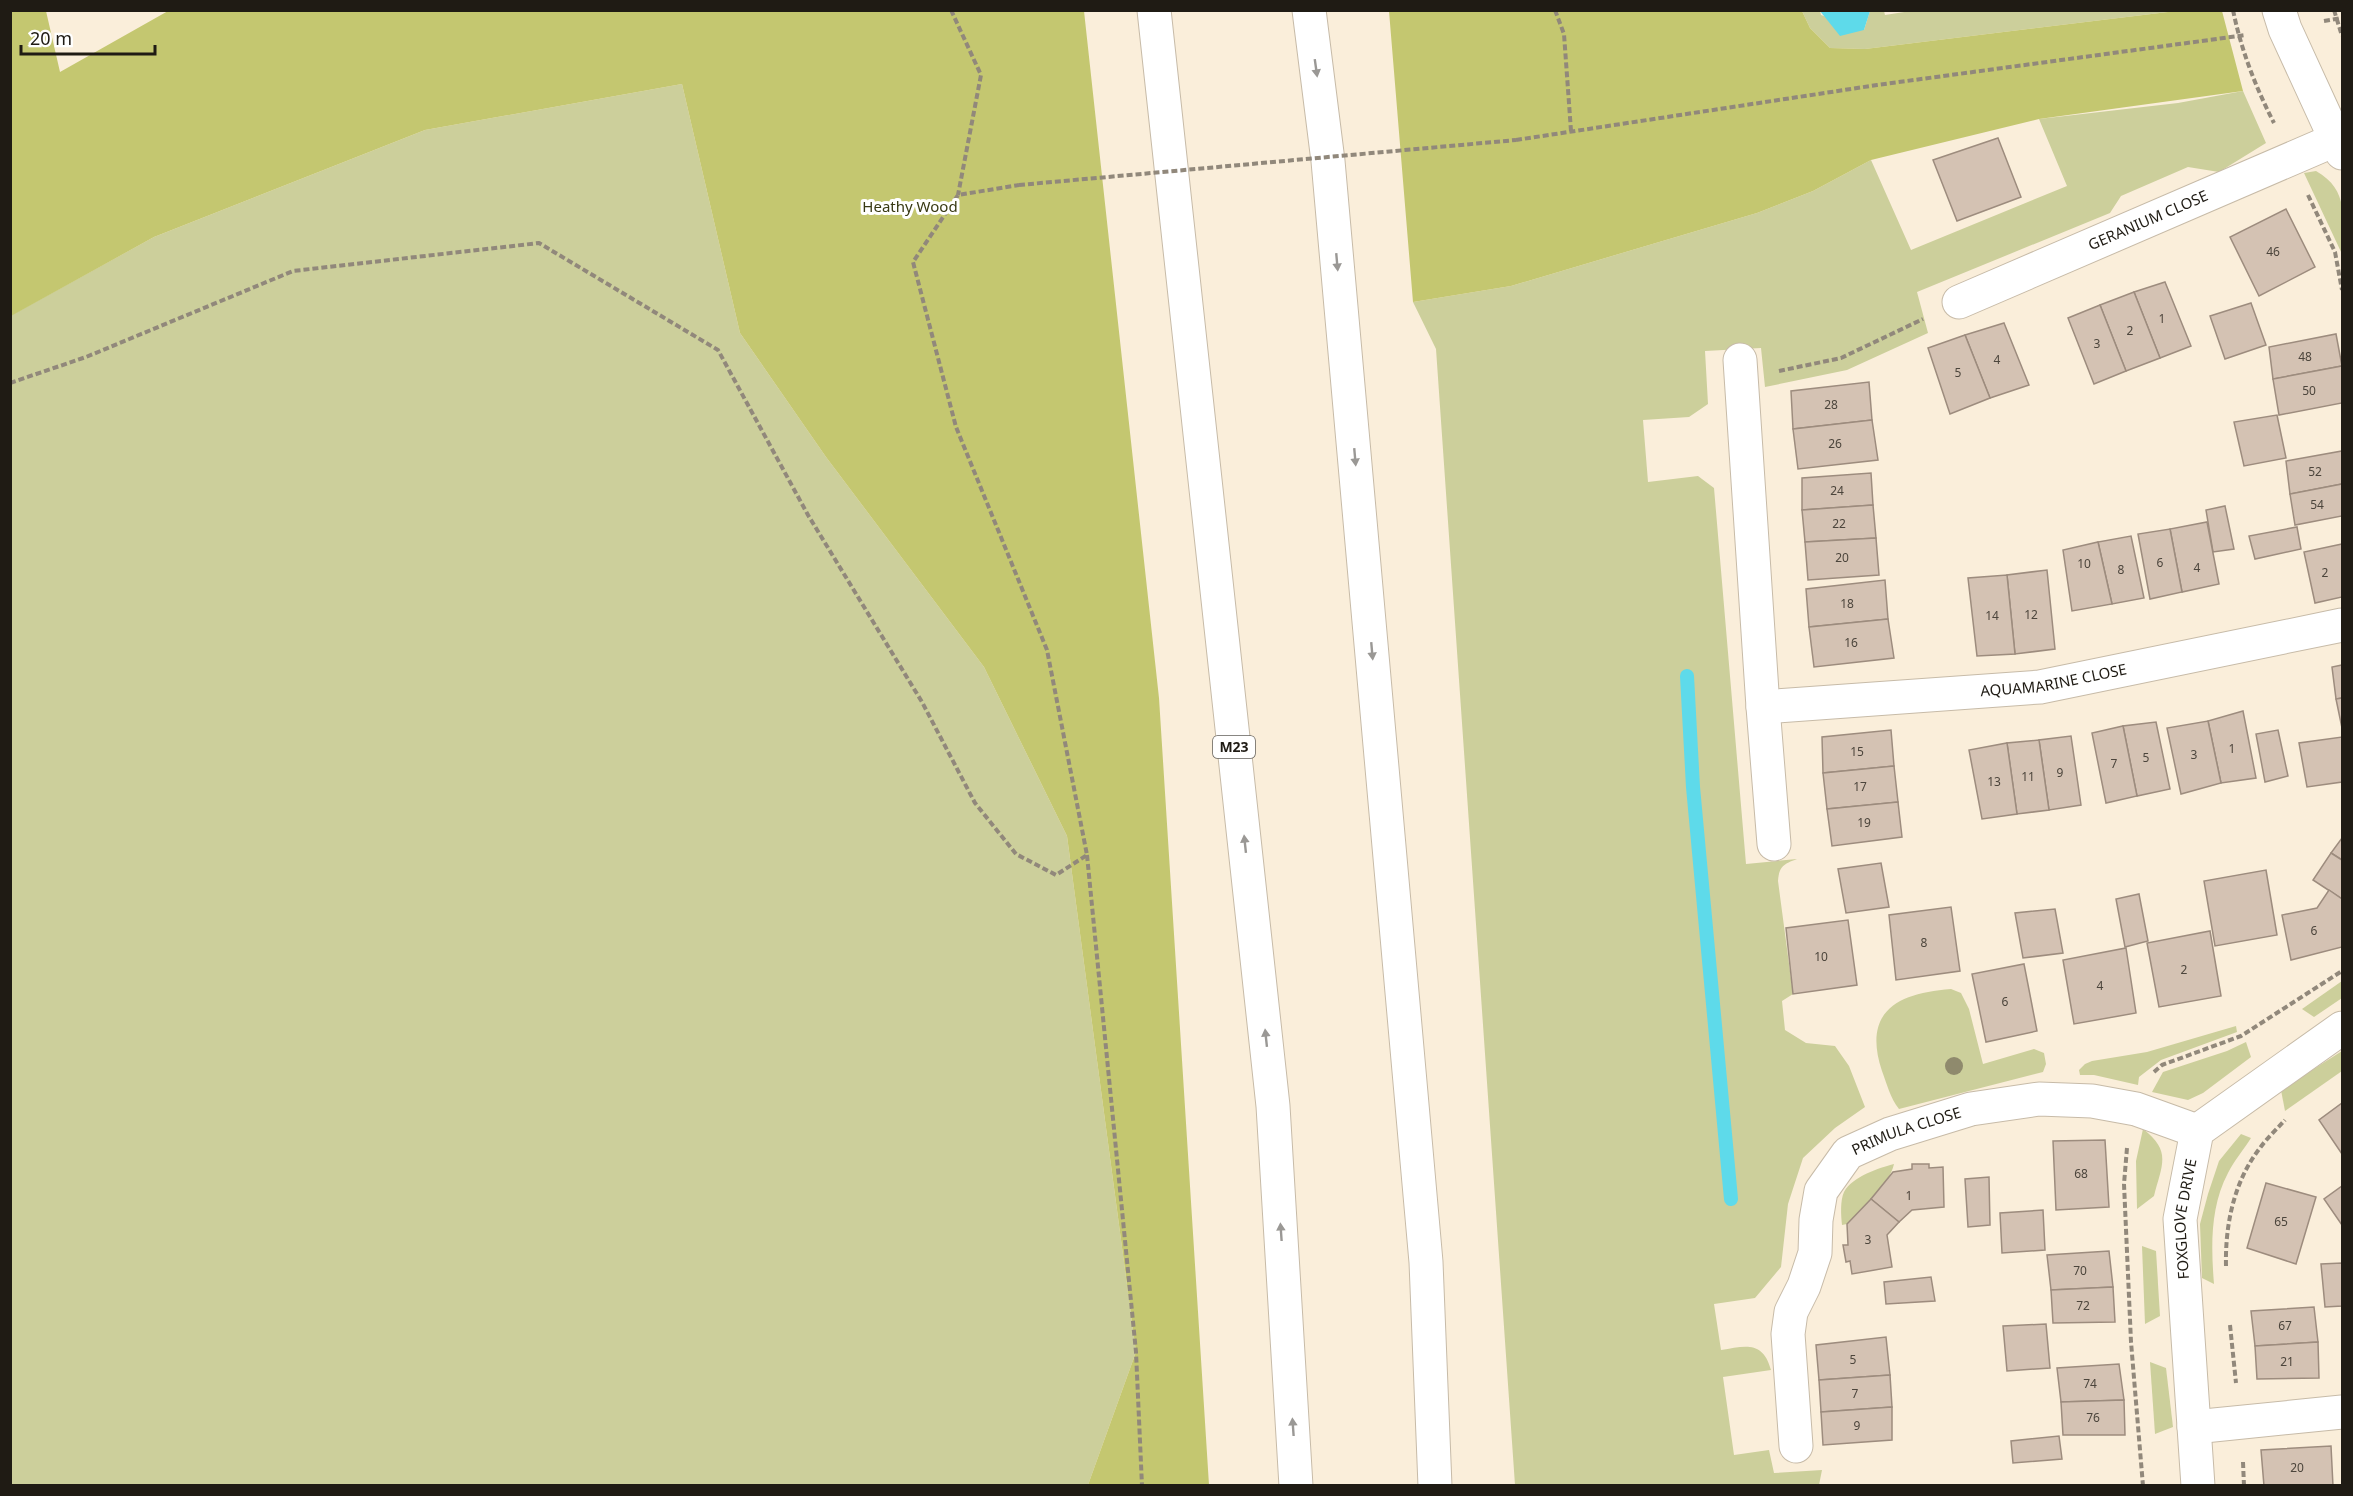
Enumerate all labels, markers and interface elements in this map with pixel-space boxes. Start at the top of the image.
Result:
scale bar [21,18,154,56]
text: 20 m [30,26,72,50]
one-way arrow [1312,59,1321,78]
street label: GERANIUM CLOSE [2085,185,2211,254]
park label: Heathy Wood [862,196,958,216]
house number: 46 [2266,243,2280,260]
one-way arrow [1332,253,1342,272]
house number: 1 [2159,310,2165,327]
house number: 2 [2127,322,2134,339]
house number: 3 [2094,335,2101,352]
house number: 48 [2298,348,2312,365]
house number: 4 [1994,351,2001,368]
house number: 5 [1955,364,1962,381]
house number: 50 [2302,382,2316,399]
house number: 28 [1824,396,1838,413]
house number: 26 [1828,435,1842,452]
one-way arrow [1350,447,1360,466]
house number: 52 [2308,463,2322,480]
house number: 24 [1830,482,1844,499]
house number: 54 [2310,496,2324,513]
house number: 22 [1832,515,1846,532]
house number: 20 [1835,549,1849,566]
house number: 6 [2157,554,2164,571]
house number: 10 [2077,555,2091,572]
house number: 4 [2194,559,2201,576]
house number: 8 [2118,561,2125,578]
house number: 2 [2322,564,2329,581]
house number: 18 [1840,595,1854,612]
house number: 12 [2024,606,2038,623]
house number: 14 [1985,607,1999,624]
house number: 16 [1844,634,1858,651]
one-way arrow [1367,641,1377,660]
street label: AQUAMARINE CLOSE [1980,658,2128,700]
road number: M23 [1213,736,1255,758]
house number: 1 [2229,740,2235,757]
house number: 15 [1850,743,1864,760]
house number: 3 [2191,746,2198,763]
house number: 5 [2143,749,2150,766]
house number: 7 [2111,755,2118,772]
house number: 9 [2057,764,2064,781]
house number: 11 [2021,768,2035,785]
house number: 13 [1987,773,2001,790]
house number: 17 [1853,778,1867,795]
house number: 19 [1857,814,1871,831]
one-way arrow [1240,835,1249,854]
house number: 6 [2311,922,2318,939]
house number: 8 [1921,934,1928,951]
house number: 10 [1814,948,1828,965]
house number: 2 [2181,961,2188,978]
house number: 4 [2097,977,2104,994]
house number: 6 [2002,993,2009,1010]
one-way arrow [1261,1029,1270,1048]
street label: PRIMULA CLOSE [1848,1102,1963,1159]
street label: FOXGLOVE DRIVE [2169,1157,2200,1280]
house number: 68 [2074,1165,2088,1182]
house number: 1 [1906,1187,1912,1204]
house number: 65 [2274,1213,2288,1230]
one-way arrow [1276,1223,1285,1242]
house number: 3 [1865,1231,1872,1248]
house number: 70 [2073,1262,2087,1279]
house number: 72 [2076,1297,2090,1314]
house number: 67 [2278,1317,2292,1334]
house number: 5 [1850,1351,1857,1368]
house number: 21 [2280,1353,2294,1370]
house number: 74 [2083,1375,2097,1392]
house number: 7 [1852,1385,1859,1402]
house number: 76 [2086,1409,2100,1426]
house number: 9 [1854,1417,1861,1434]
one-way arrow [1288,1418,1297,1437]
house number: 20 [2290,1459,2304,1476]

